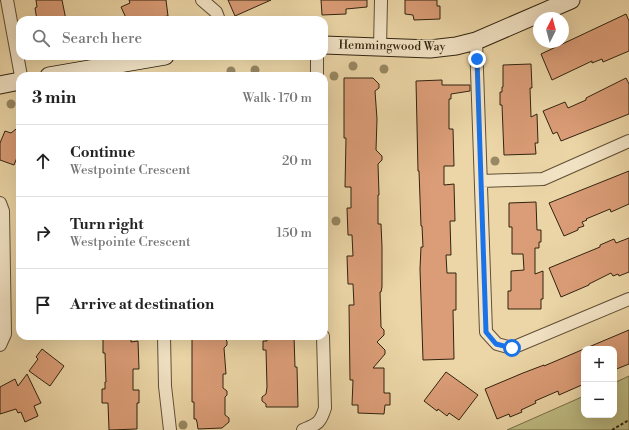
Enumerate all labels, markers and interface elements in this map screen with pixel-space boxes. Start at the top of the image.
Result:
north arrow [533,12,569,48]
search box [16,16,328,60]
icon: search [30,27,52,49]
text: Search here [62,29,142,48]
street label: Hemmingwood Way [338,38,446,54]
route end [468,50,486,68]
text: 3 min [32,87,76,109]
text: Walk · 170 m [242,90,312,106]
text: Continue [70,143,135,162]
icon: ahead [32,150,54,172]
text: 20 m [282,153,312,169]
text: Westpointe Crescent [70,162,191,178]
text: Turn right [70,215,144,234]
icon: right [32,222,54,244]
text: 150 m [277,225,312,241]
text: Westpointe Crescent [70,234,191,250]
icon: arrive [32,294,54,316]
text: Arrive at destination [70,295,214,314]
route start [503,339,521,357]
map controls [581,346,617,418]
button: + [581,346,617,382]
button: − [581,382,617,418]

